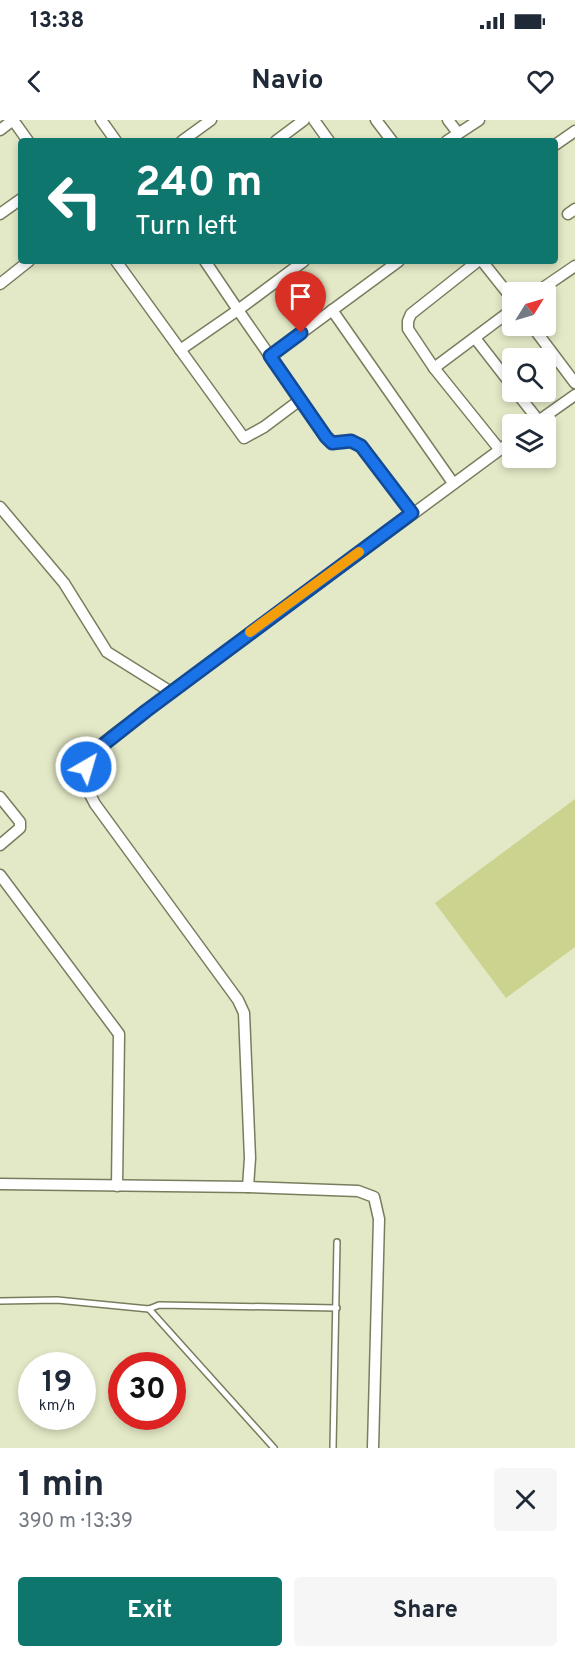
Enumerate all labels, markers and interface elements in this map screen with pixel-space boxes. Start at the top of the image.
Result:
text: 13:38 [30,8,84,35]
text: Navio [251,64,324,98]
icon: back [18,65,51,98]
icon: heart [524,65,557,98]
text: 240 m [135,158,263,211]
icon: left [36,162,114,240]
text: Turn left [135,210,237,244]
pin [275,271,326,333]
icon: arrive [284,280,317,313]
north arrow [502,282,556,336]
map controls [502,282,556,468]
button: search [502,348,556,402]
button: layers [502,414,556,468]
position arrow [54,735,118,799]
speed limit sign: 30 [108,1352,186,1430]
text: 19 [42,1365,72,1402]
text: km/h [39,1397,75,1416]
text: 1 min [18,1463,104,1509]
button: close [494,1468,557,1531]
text: 390 m · 13:39 [18,1509,133,1535]
button: Exit [18,1577,282,1646]
button: Share [294,1577,557,1646]

